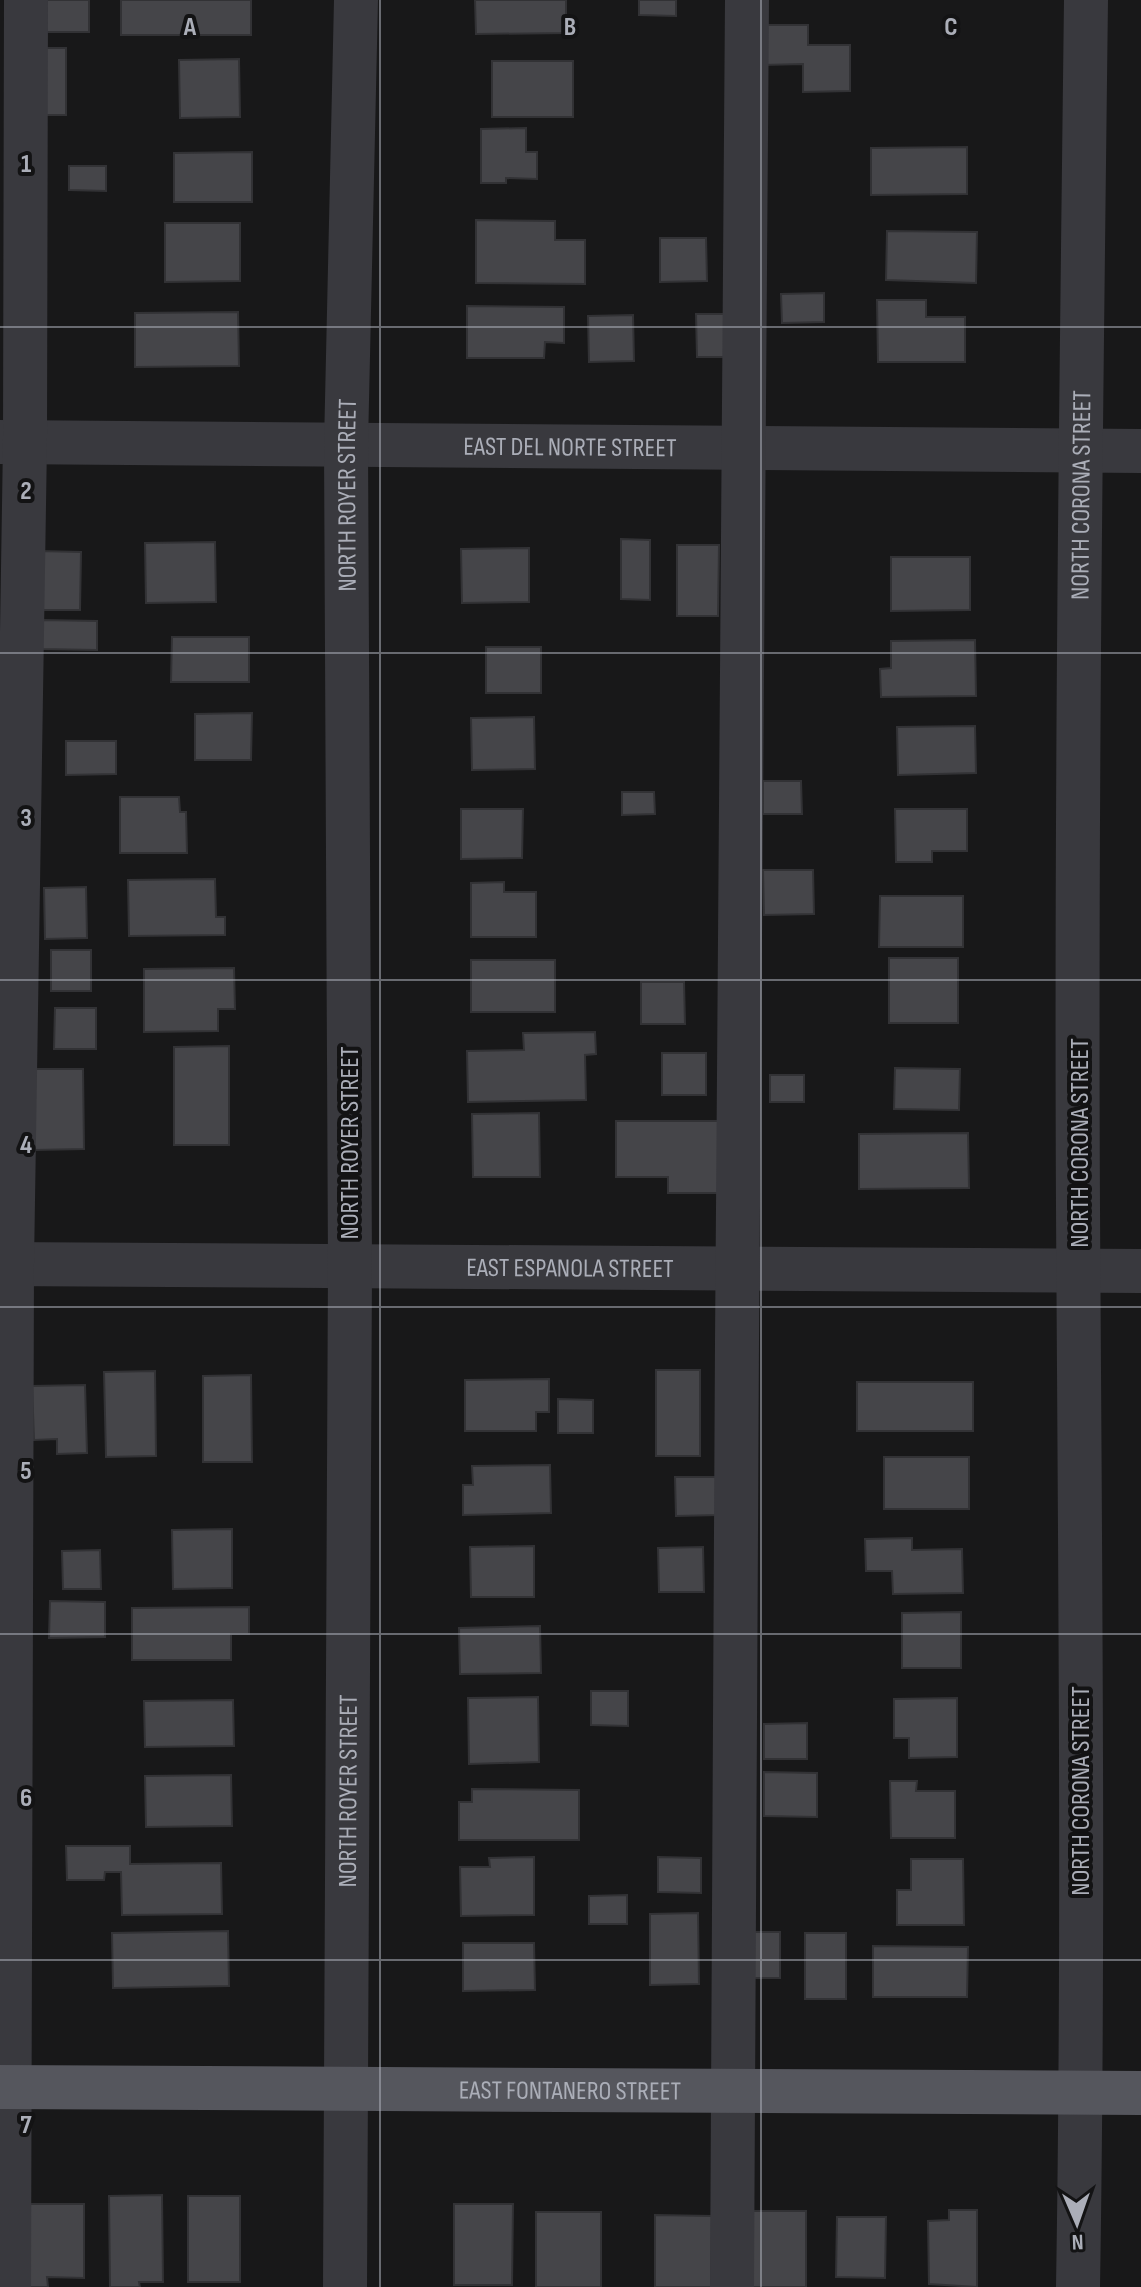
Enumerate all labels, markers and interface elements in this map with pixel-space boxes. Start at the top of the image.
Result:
text: A [183,12,197,43]
text: B [564,12,576,43]
text: C [944,12,958,43]
text: 1 [21,149,31,180]
street label: NORTH CORONA STREET [1065,390,1098,600]
street label: NORTH ROYER STREET [332,398,364,592]
street label: EAST DEL NORTE STREET [463,432,677,464]
text: 2 [20,476,32,507]
text: 3 [20,803,32,834]
street label: NORTH CORONA STREET [1065,1038,1096,1248]
street label: NORTH ROYER STREET [335,1047,366,1239]
text: 4 [20,1130,32,1161]
street label: EAST ESPANOLA STREET [466,1253,674,1285]
text: 5 [20,1456,32,1487]
street label: NORTH CORONA STREET [1066,1686,1097,1896]
street label: NORTH ROYER STREET [333,1694,365,1888]
text: 6 [20,1783,32,1814]
street label: EAST FONTANERO STREET [459,2075,681,2108]
text: 7 [20,2110,32,2141]
north arrow [1037,2183,1117,2263]
text: N [1071,2228,1084,2255]

